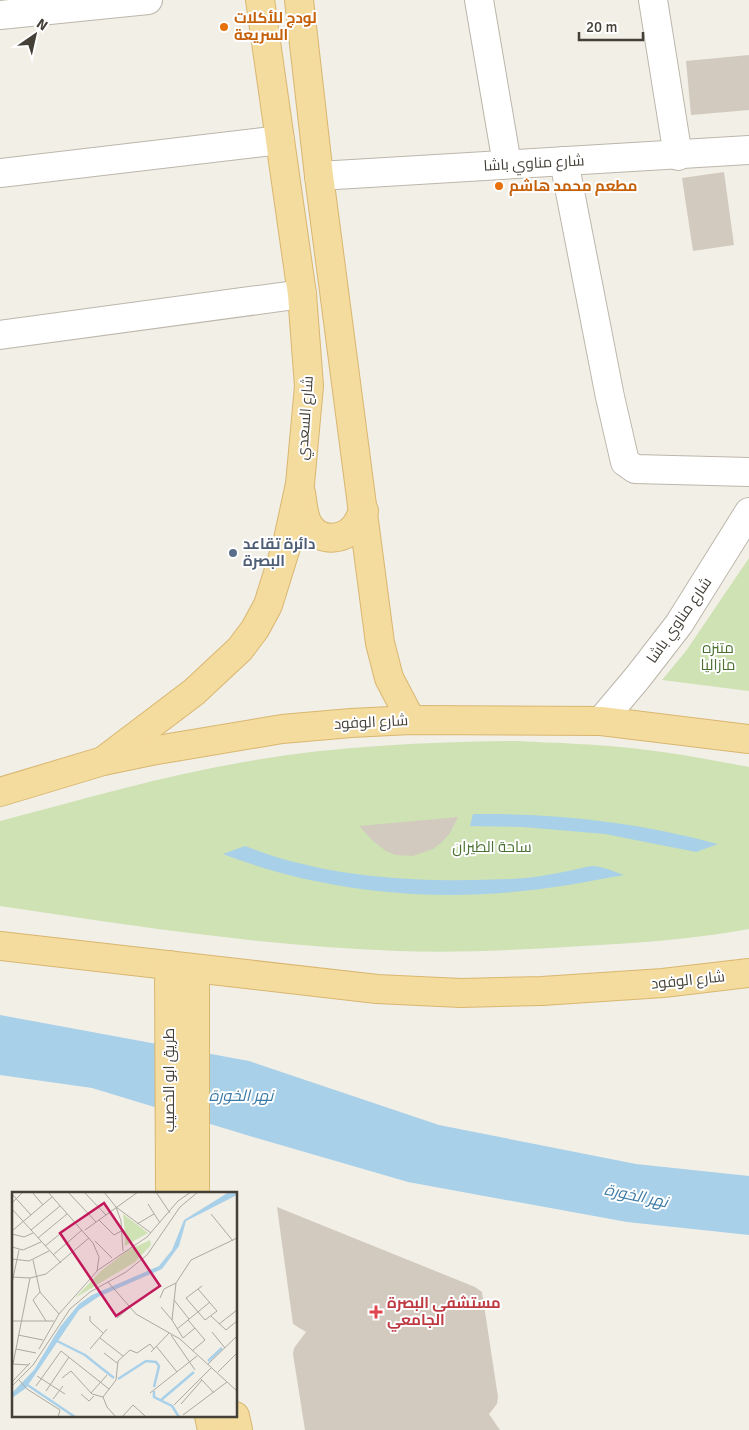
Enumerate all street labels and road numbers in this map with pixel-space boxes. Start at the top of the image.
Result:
street label: شارع مناوي باشا [483,151,585,178]
street label: شارع السعدي [293,375,320,461]
street label: شارع مناوي باشا [643,573,718,668]
street label: شارع الوفود [333,711,409,735]
street label: شارع الوفود [650,967,726,995]
street label: طريق ابو الخصيب [160,1028,179,1132]

